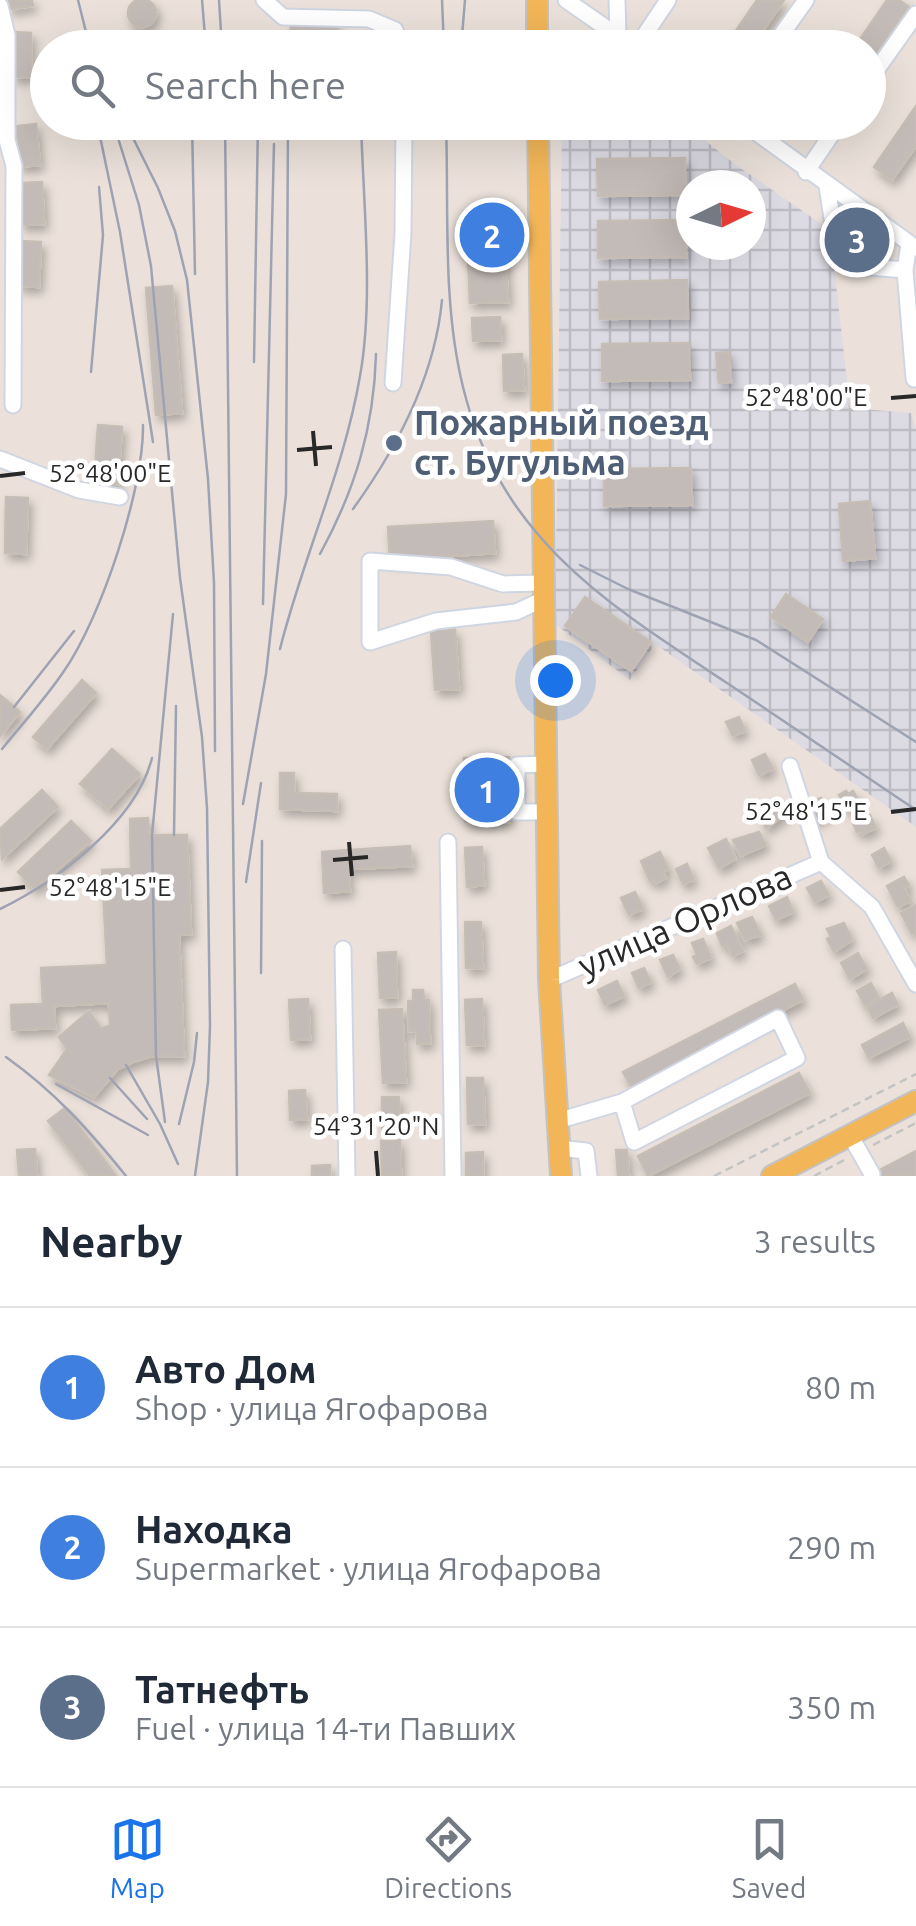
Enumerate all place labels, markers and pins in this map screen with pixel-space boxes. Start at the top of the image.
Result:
pin: 2 [460,198,524,272]
pin: 3 [824,202,890,278]
place label: Пожарный поезд ст. Бугульма [414,402,709,482]
marker: Пожарный поезд ст. Бугульма [383,432,405,454]
pin: 1 [454,752,520,828]

